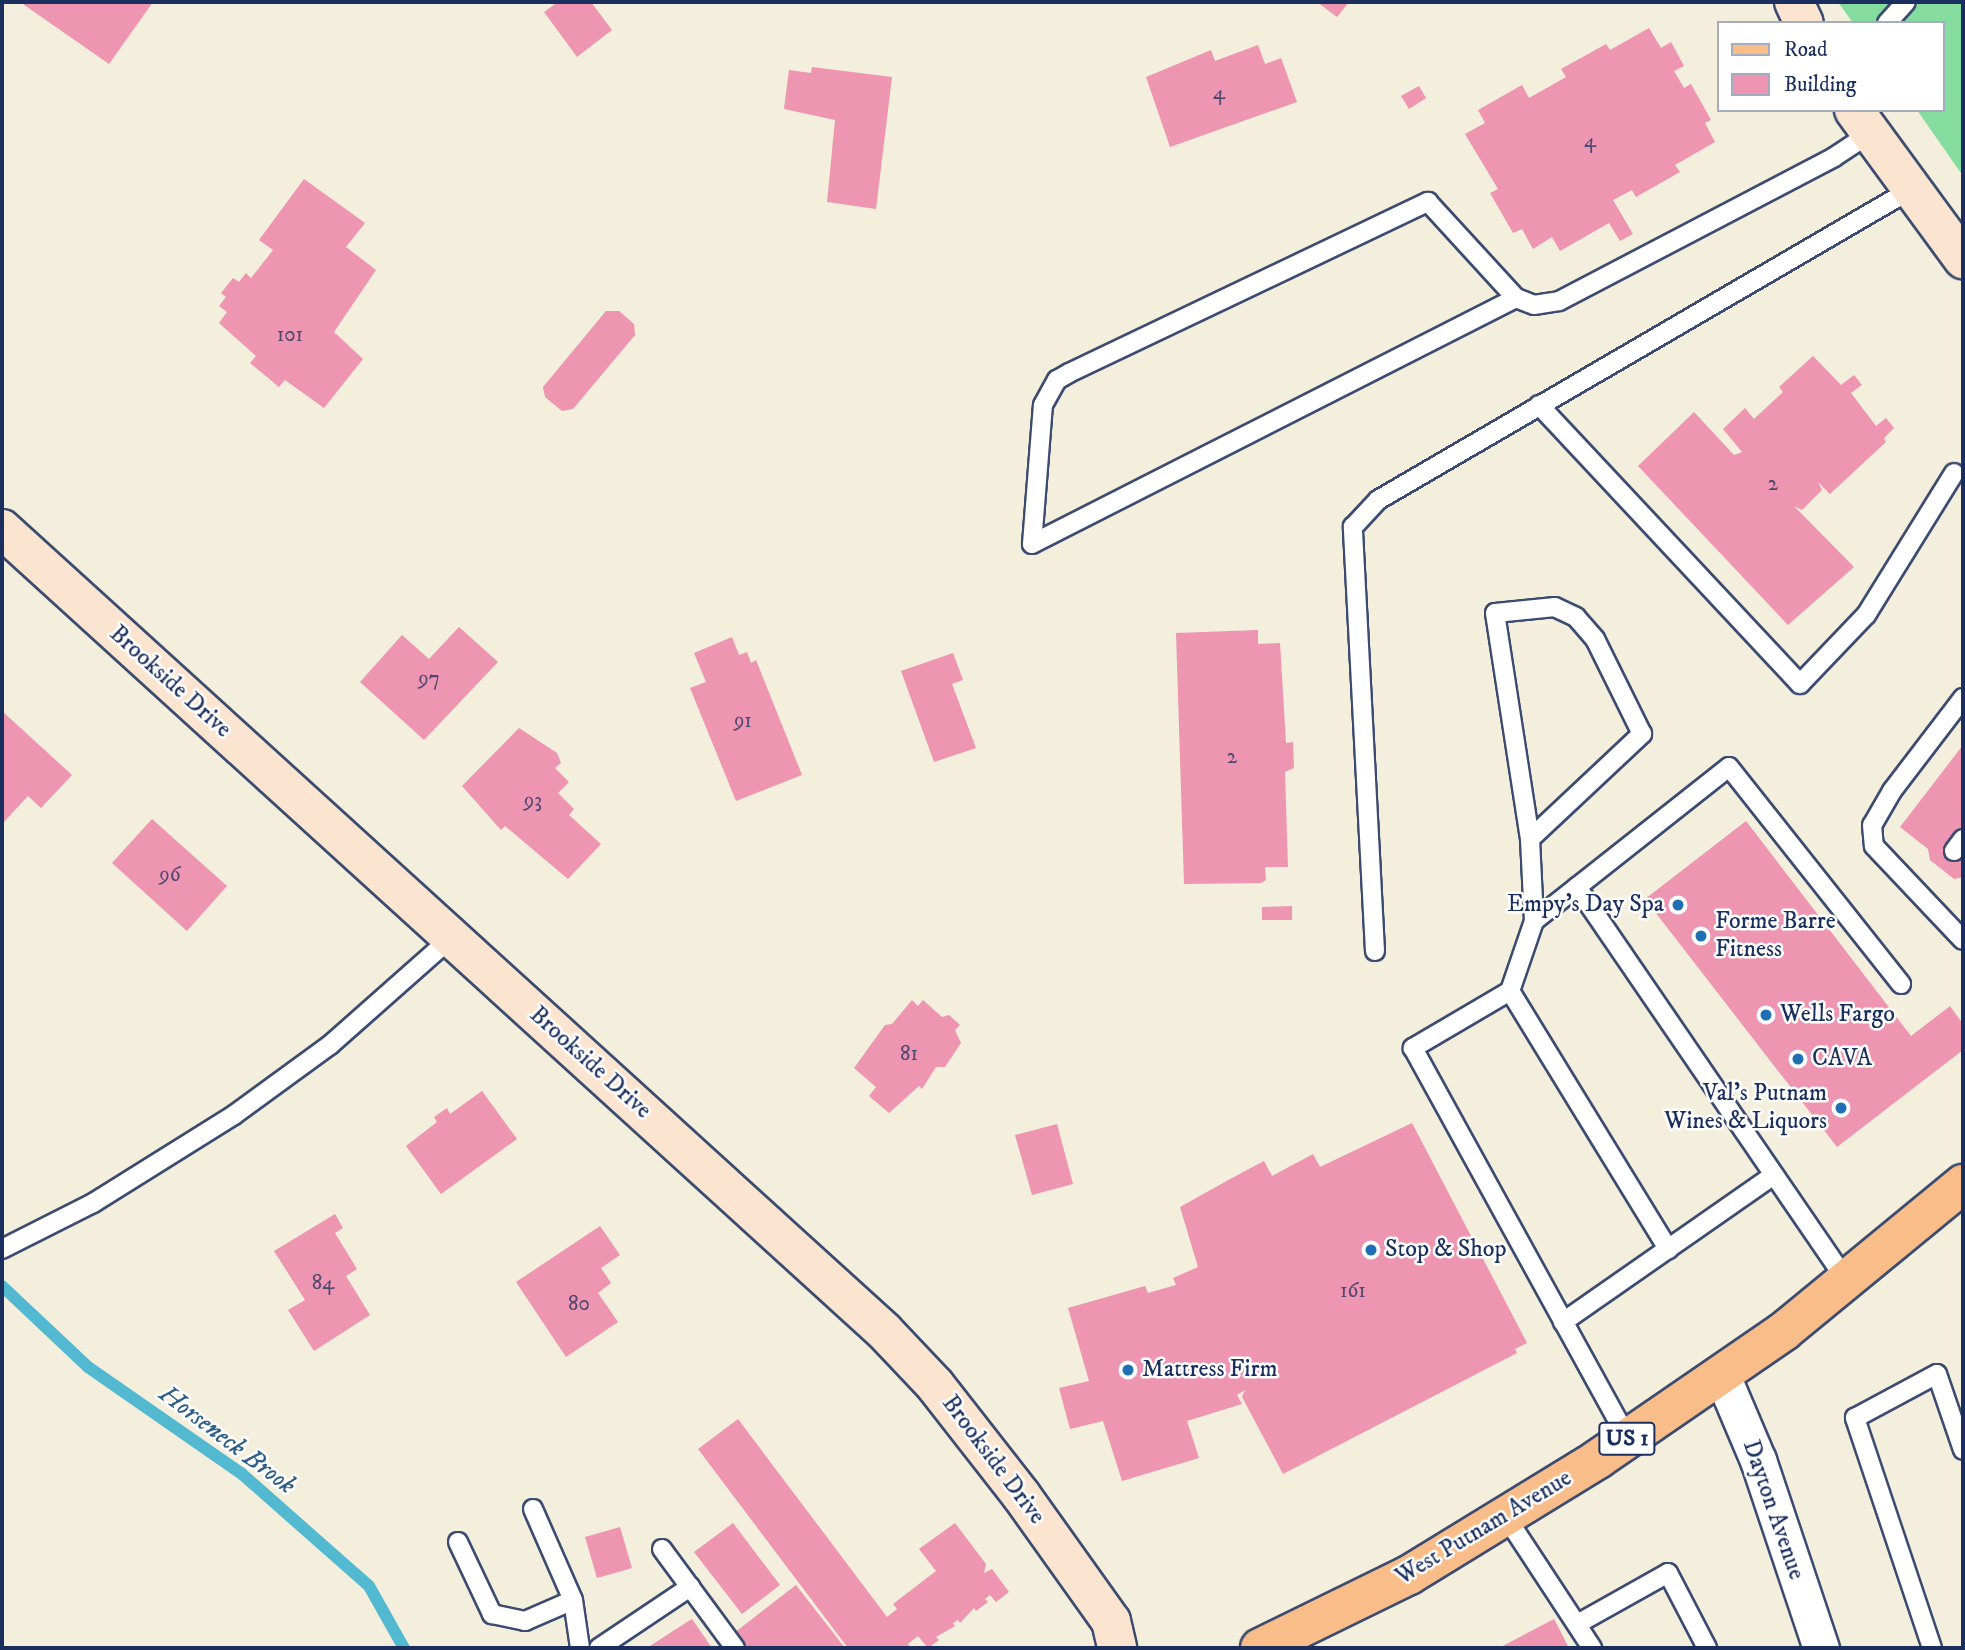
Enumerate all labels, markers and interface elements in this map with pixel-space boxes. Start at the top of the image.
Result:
legend [1716,21,1944,112]
text: Road [1784,37,1828,63]
text: Building [1784,72,1856,98]
house number: 4 [1213,80,1225,106]
house number: 4 [1584,128,1596,154]
house number: 101 [277,322,303,348]
house number: 2 [1768,471,1778,497]
street label: Brookside Drive [103,620,237,744]
house number: 97 [418,666,440,692]
house number: 91 [734,708,752,734]
house number: 2 [1227,744,1237,770]
house number: 93 [524,788,542,814]
house number: 96 [159,862,181,888]
place label: Empy's Day Spa [1507,891,1664,919]
marker: Empy's Day Spa [1670,897,1686,913]
place label: Forme Barre Fitness [1715,908,1836,964]
marker: Forme Barre Fitness [1693,928,1709,944]
street label: Brookside Drive [523,1001,657,1125]
place label: Wells Fargo [1780,1001,1895,1029]
marker: Wells Fargo [1758,1007,1774,1023]
house number: 81 [900,1041,918,1067]
place label: CAVA [1812,1045,1872,1073]
marker: CAVA [1790,1051,1806,1067]
place label: Val's Putnam Wines & Liquors [1664,1080,1827,1136]
marker: Val's Putnam Wines & Liquors [1833,1100,1849,1116]
place label: Stop & Shop [1385,1236,1507,1264]
marker: Stop & Shop [1363,1242,1379,1258]
house number: 84 [312,1270,334,1296]
house number: 161 [1340,1278,1366,1304]
house number: 80 [568,1291,590,1317]
place label: Mattress Firm [1142,1356,1277,1384]
marker: Mattress Firm [1120,1362,1136,1378]
water label: Horseneck Brook [153,1379,301,1501]
street label: Brookside Drive [935,1390,1051,1530]
road number: US 1 [1597,1420,1657,1458]
street label: Dayton Avenue [1736,1436,1810,1584]
street label: West Putnam Avenue [1391,1464,1577,1592]

